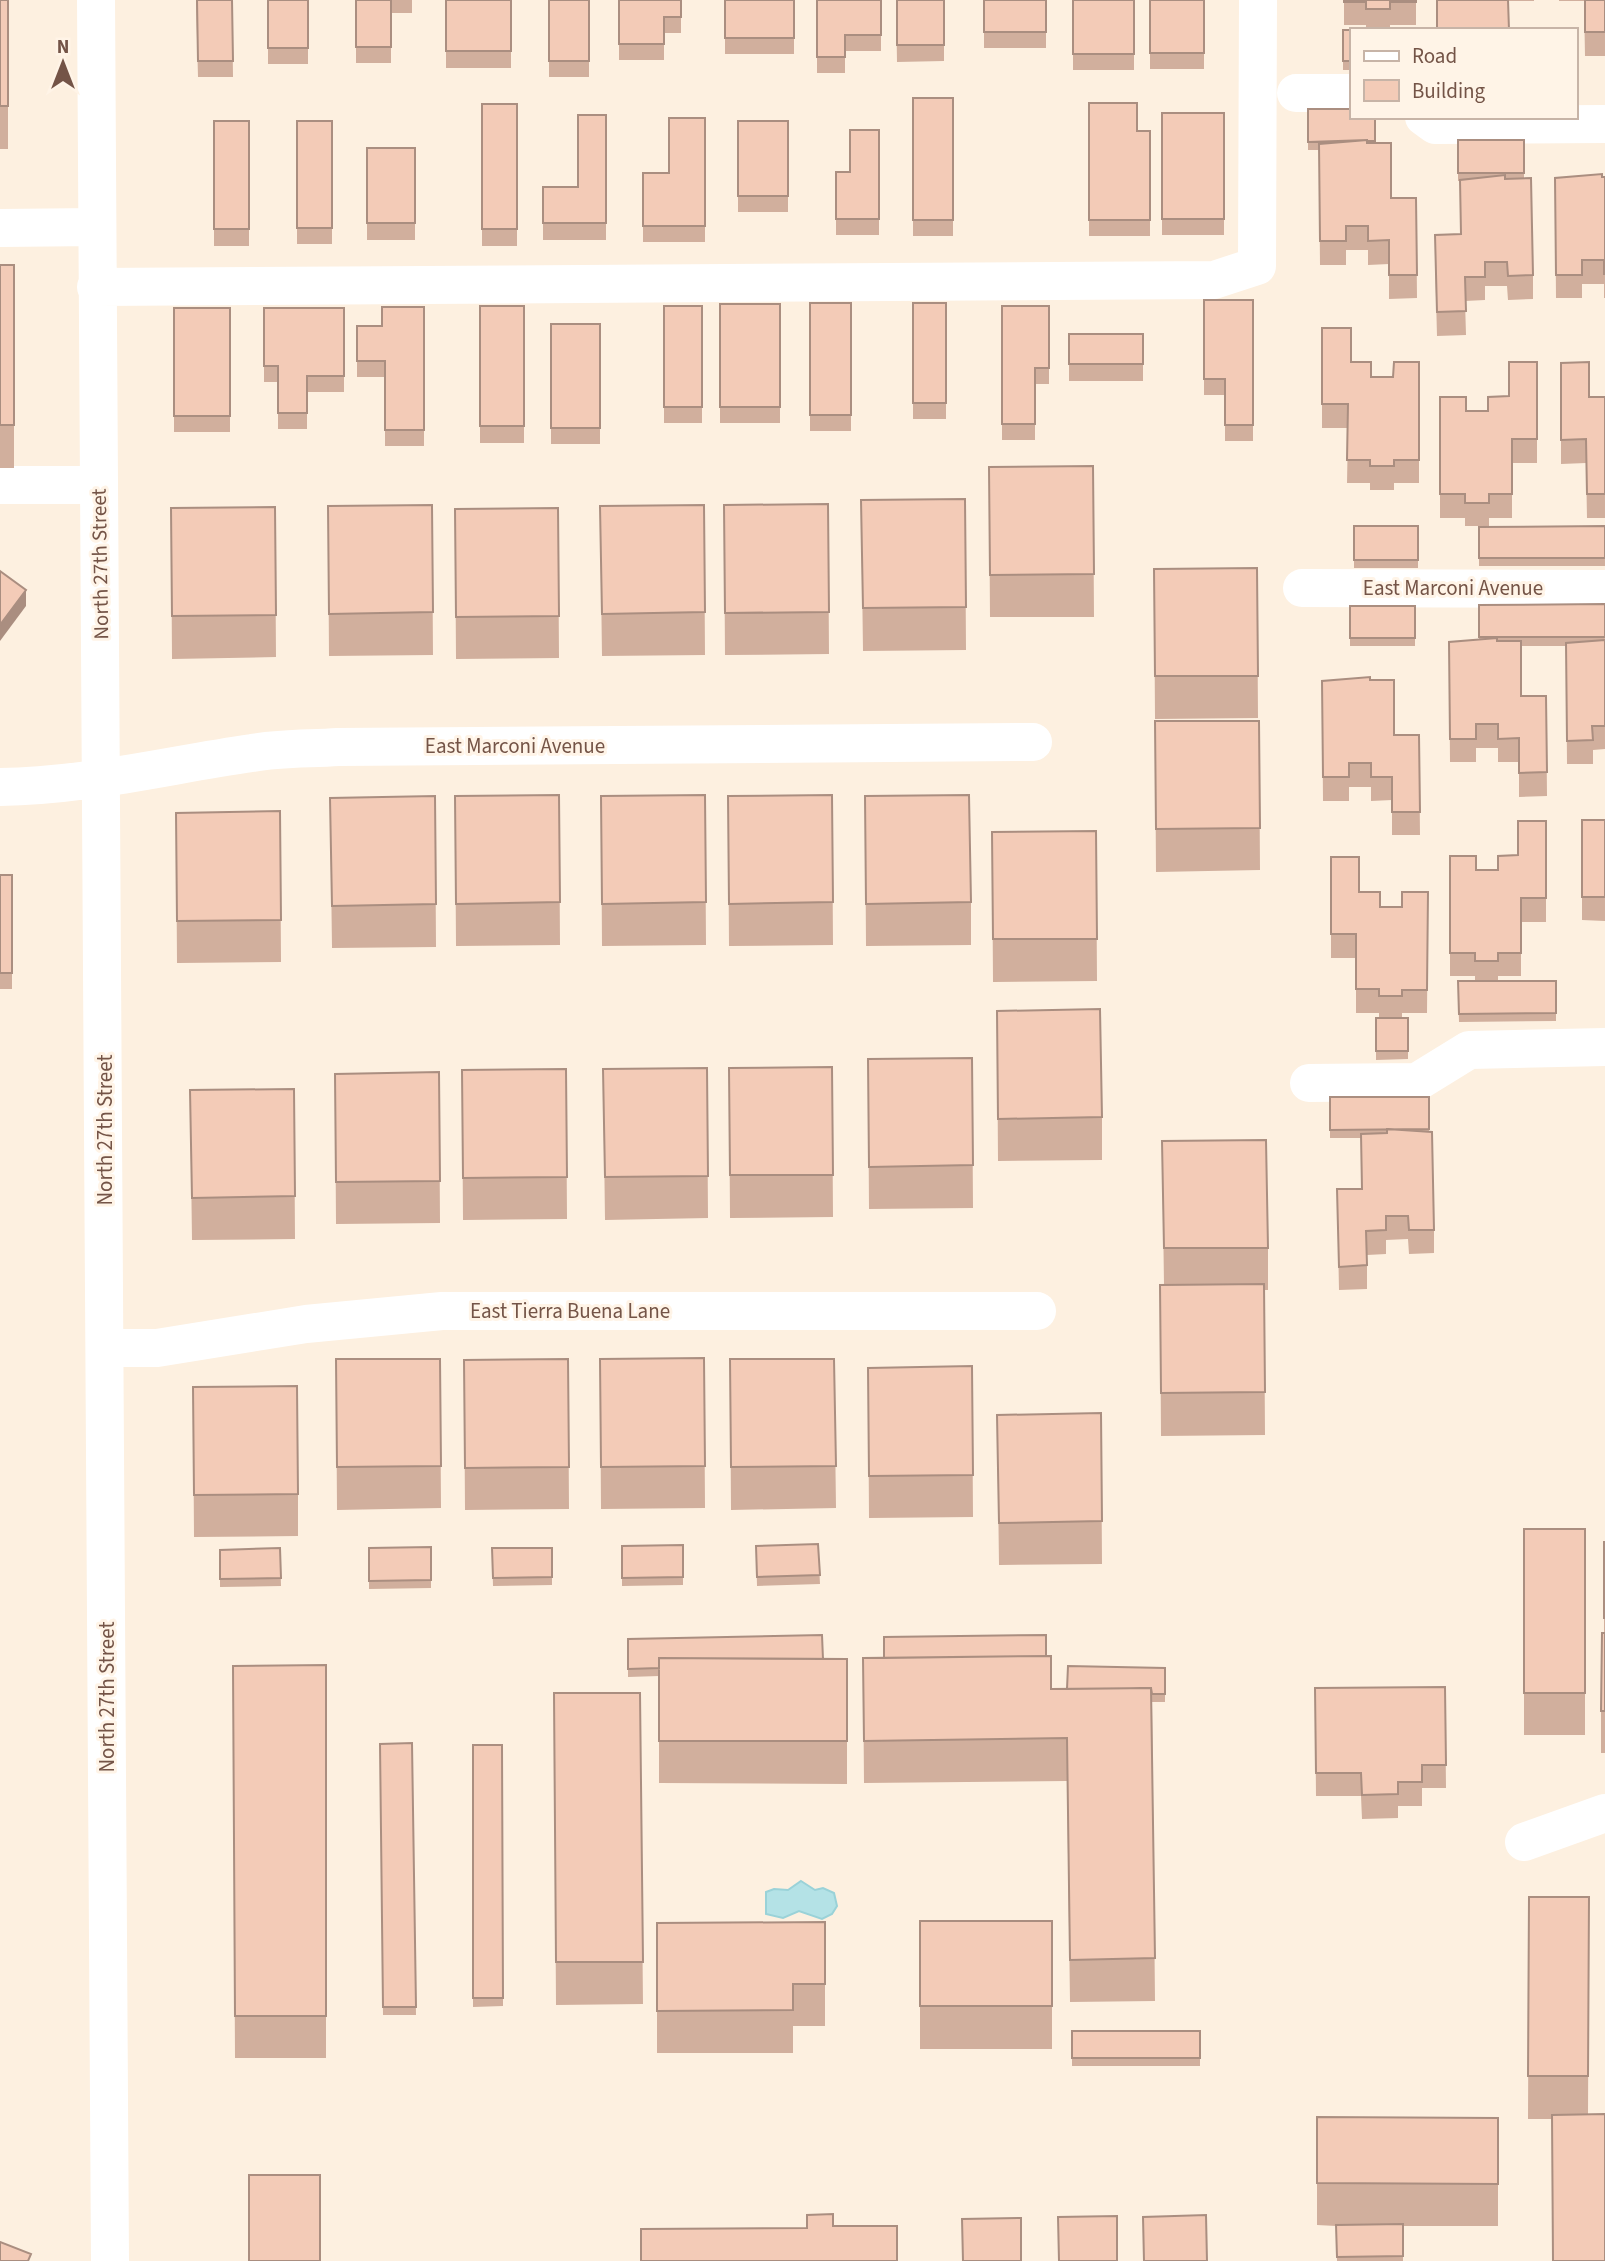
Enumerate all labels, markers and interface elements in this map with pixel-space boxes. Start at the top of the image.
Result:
north arrow [28,28,98,98]
legend [1350,28,1577,119]
text: N [57,34,69,61]
text: Road [1412,41,1457,71]
text: Building [1412,76,1486,106]
street label: North 27th Street [84,488,116,640]
street label: East Marconi Avenue [1363,573,1543,603]
street label: East Marconi Avenue [425,731,605,761]
street label: North 27th Street [90,1054,120,1206]
street label: East Tierra Buena Lane [470,1296,670,1326]
street label: North 27th Street [92,1621,122,1773]

